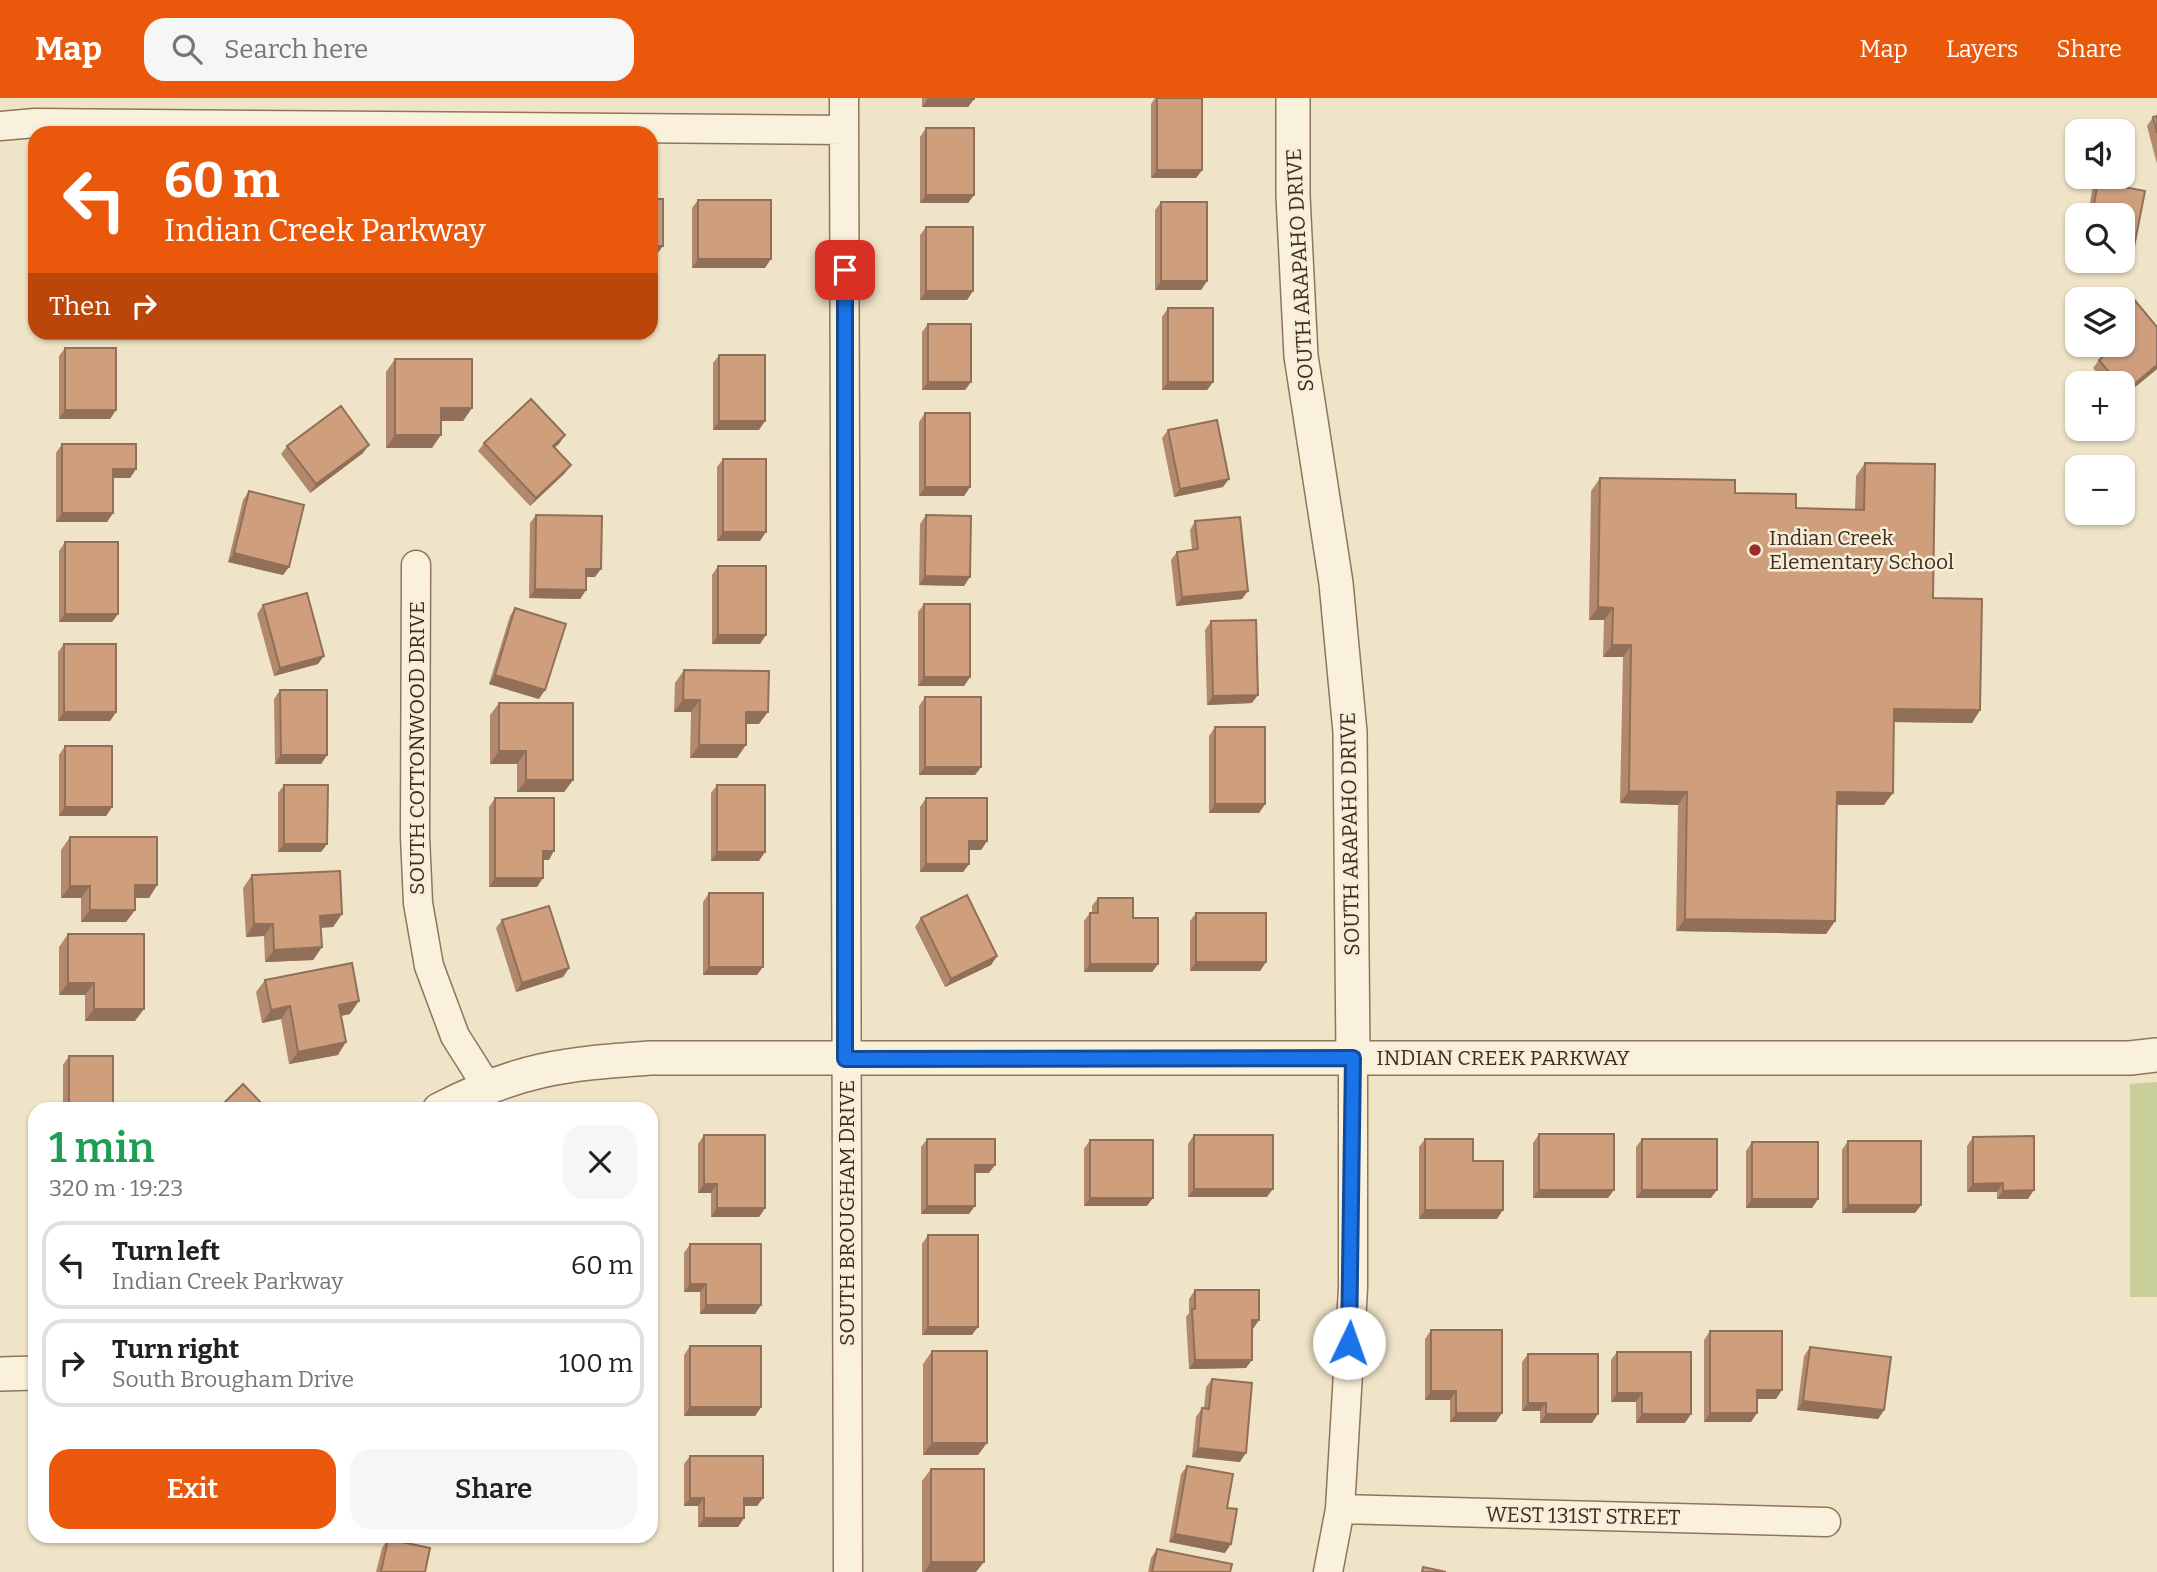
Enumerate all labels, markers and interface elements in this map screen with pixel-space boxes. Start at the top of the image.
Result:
search box [144,18,634,81]
text: Map [35,29,102,69]
icon: search [168,30,206,68]
text: Search here [224,34,368,65]
text: Map [1860,35,1908,63]
text: Layers [1946,35,2018,63]
text: Share [2056,35,2122,63]
map controls [2065,119,2135,525]
button: sound [2065,119,2135,189]
street label: SOUTH ARAPAHO DRIVE [1281,148,1319,392]
text: 60 m [164,151,280,210]
icon: left [49,154,140,245]
button: search [2065,203,2135,273]
text: Indian Creek Parkway [164,211,486,249]
pin [815,240,875,300]
icon: arrive [826,251,864,289]
icon: right [125,287,163,325]
button: layers [2065,287,2135,357]
text: Then [49,291,111,322]
button: + [2065,371,2135,441]
button: − [2065,455,2135,525]
place label: Indian Creek Elementary School [1769,525,1954,575]
marker: Indian Creek Elementary School [1747,542,1763,558]
street label: SOUTH COTTONWOOD DRIVE [404,601,430,895]
street label: SOUTH ARAPAHO DRIVE [1335,712,1365,956]
street label: INDIAN CREEK PARKWAY [1376,1045,1630,1071]
street label: SOUTH BROUGHAM DRIVE [834,1080,860,1346]
text: 1 min [49,1123,155,1173]
button: close [563,1125,637,1199]
text: 320 m · 19:23 [49,1174,183,1202]
text: Turn left [112,1236,220,1267]
icon: left [53,1246,91,1284]
text: 60 m [571,1250,633,1281]
text: Indian Creek Parkway [112,1267,343,1295]
position arrow [1312,1306,1386,1380]
text: Turn right [112,1334,239,1365]
icon: right [53,1344,91,1382]
text: 100 m [559,1348,633,1379]
text: South Brougham Drive [112,1365,354,1393]
button: Exit [49,1449,336,1529]
button: Share [350,1449,637,1529]
street label: WEST 131ST STREET [1485,1501,1681,1531]

